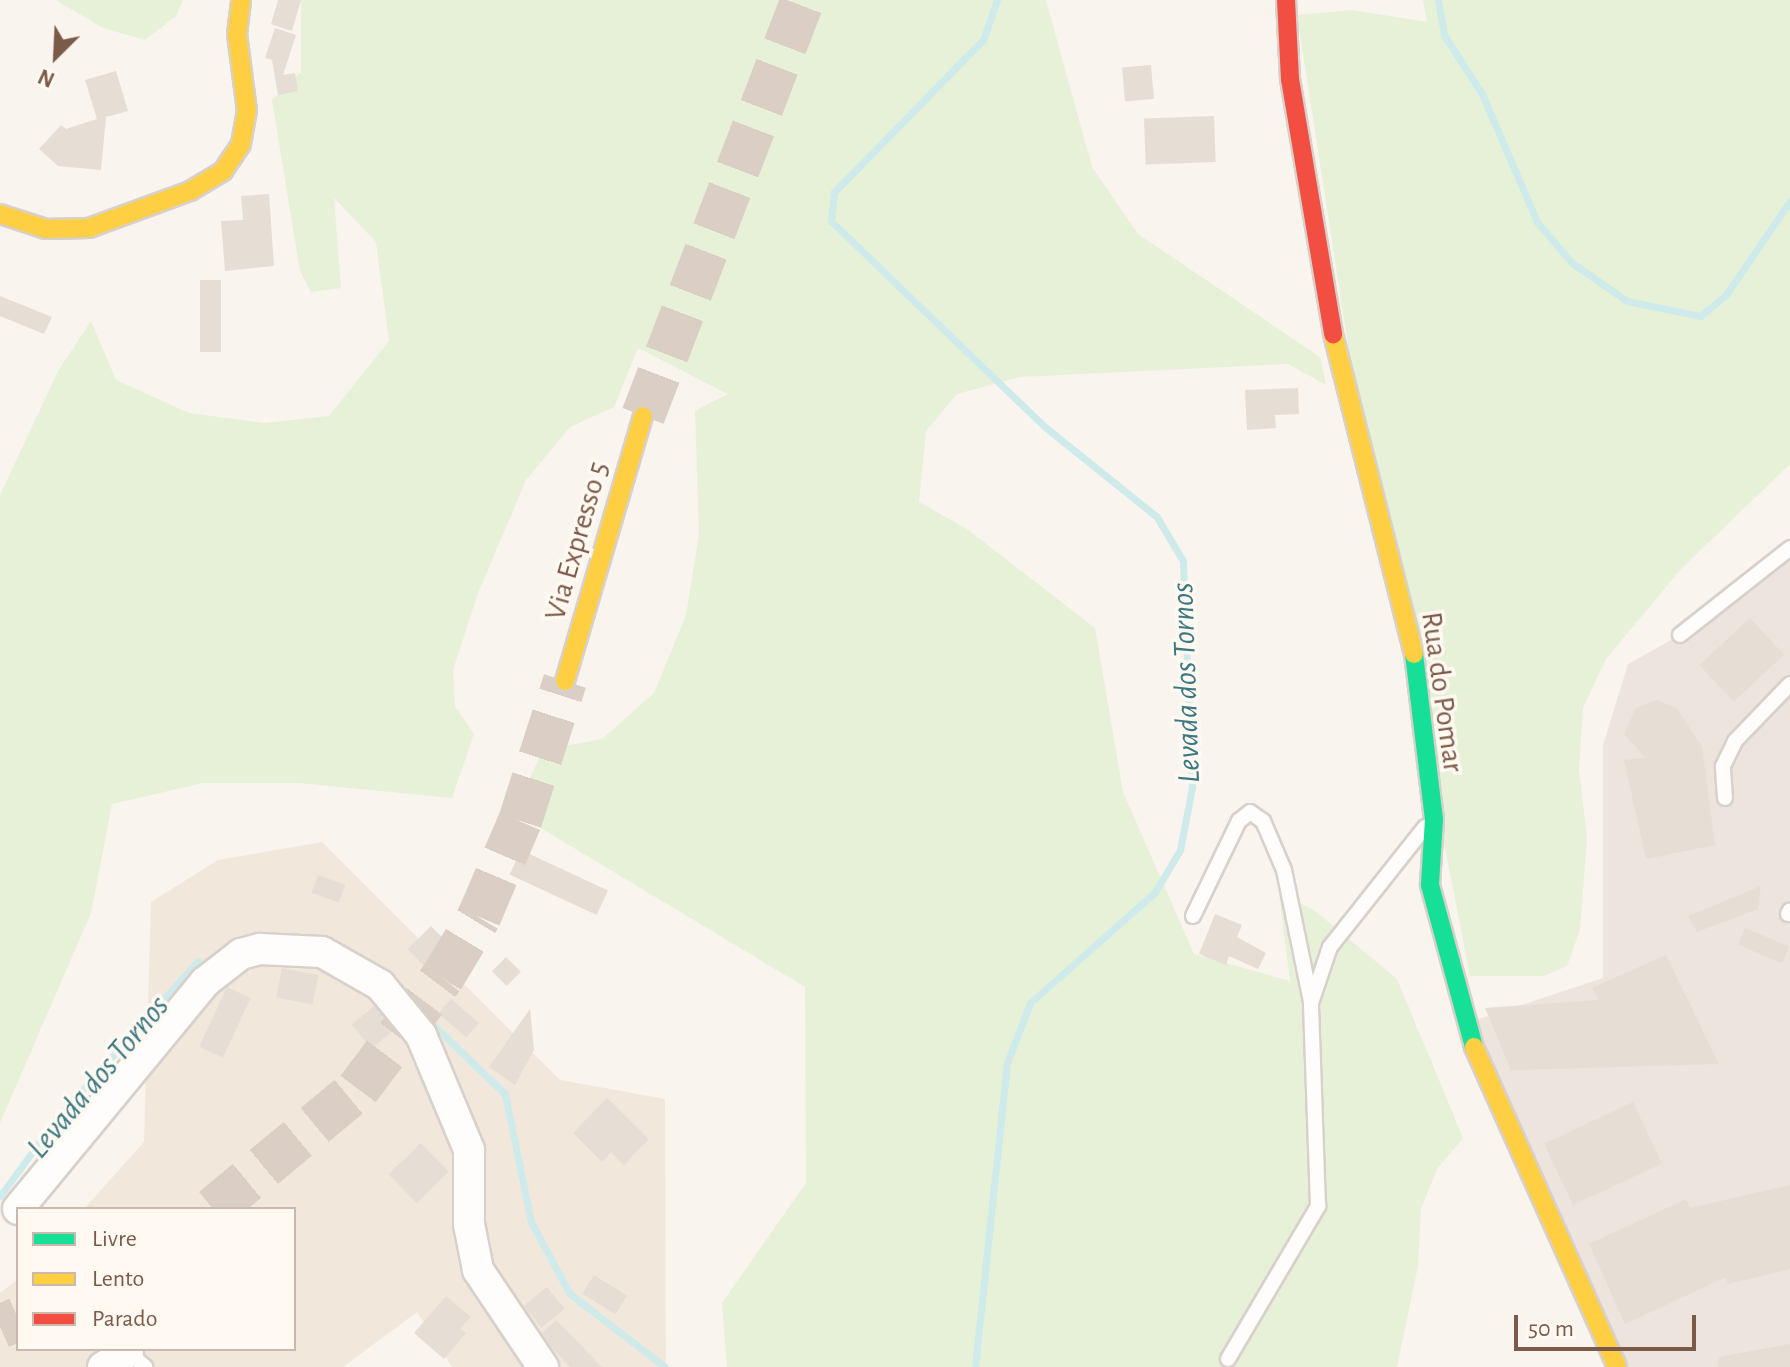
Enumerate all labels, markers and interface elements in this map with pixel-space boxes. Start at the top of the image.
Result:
north arrow [16,16,96,96]
text: N [35,65,58,91]
street label: Via Expresso 5 [537,458,617,624]
water label: Levada dos Tornos [1163,582,1209,784]
street label: Rua do Pomar [1413,610,1471,774]
water label: Levada dos Tornos [19,988,177,1166]
legend [16,1207,296,1351]
text: Livre [92,1227,137,1251]
text: Lento [92,1267,144,1291]
scale bar [1518,1299,1700,1349]
text: Parado [92,1307,158,1331]
text: 50 m [1528,1317,1574,1341]

